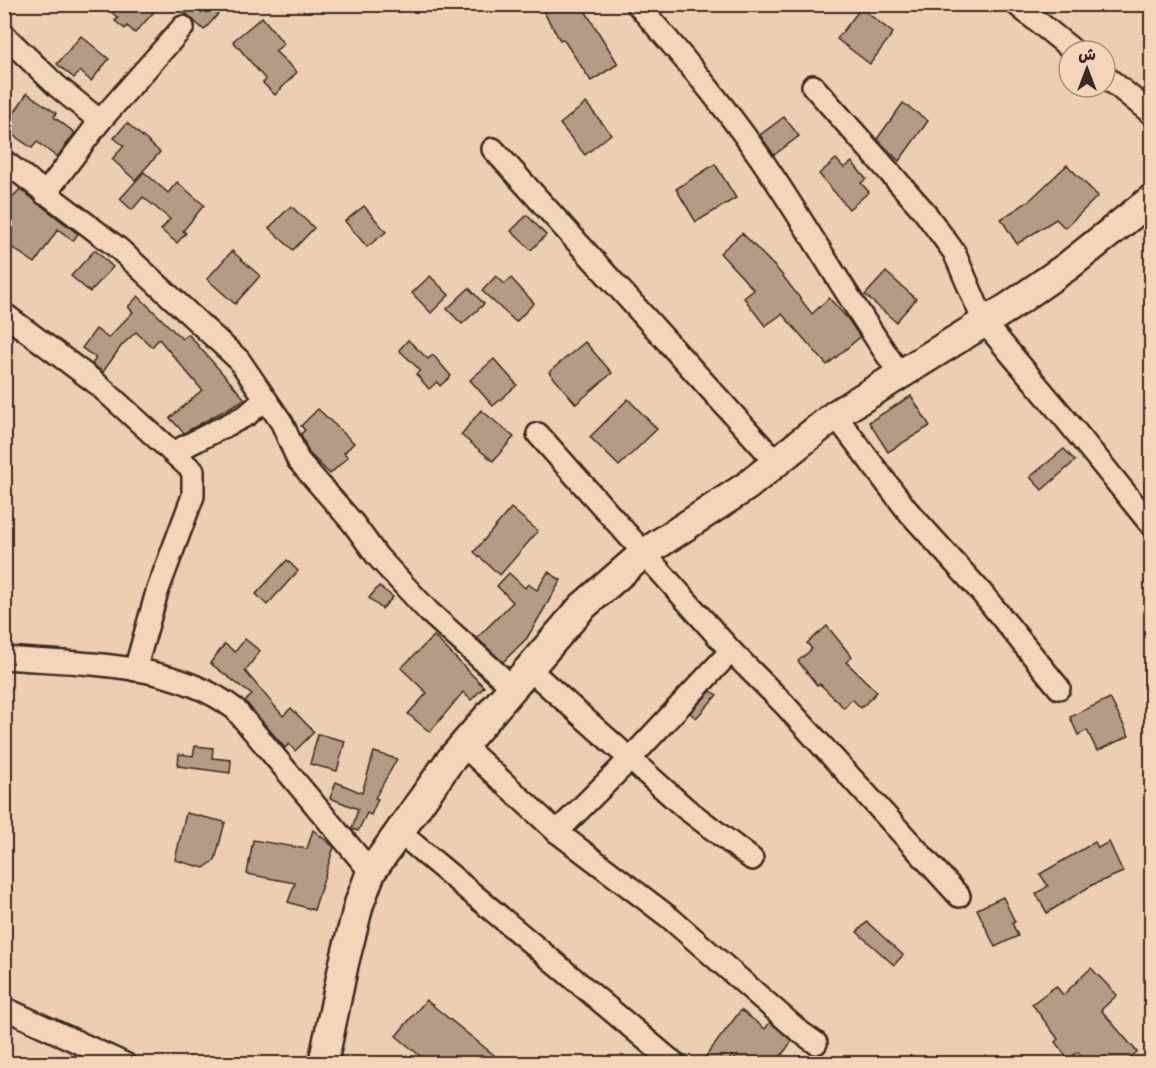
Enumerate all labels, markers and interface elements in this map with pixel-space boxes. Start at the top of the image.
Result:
north arrow [1057,39,1117,99]
text: ش [1078,45,1096,66]

